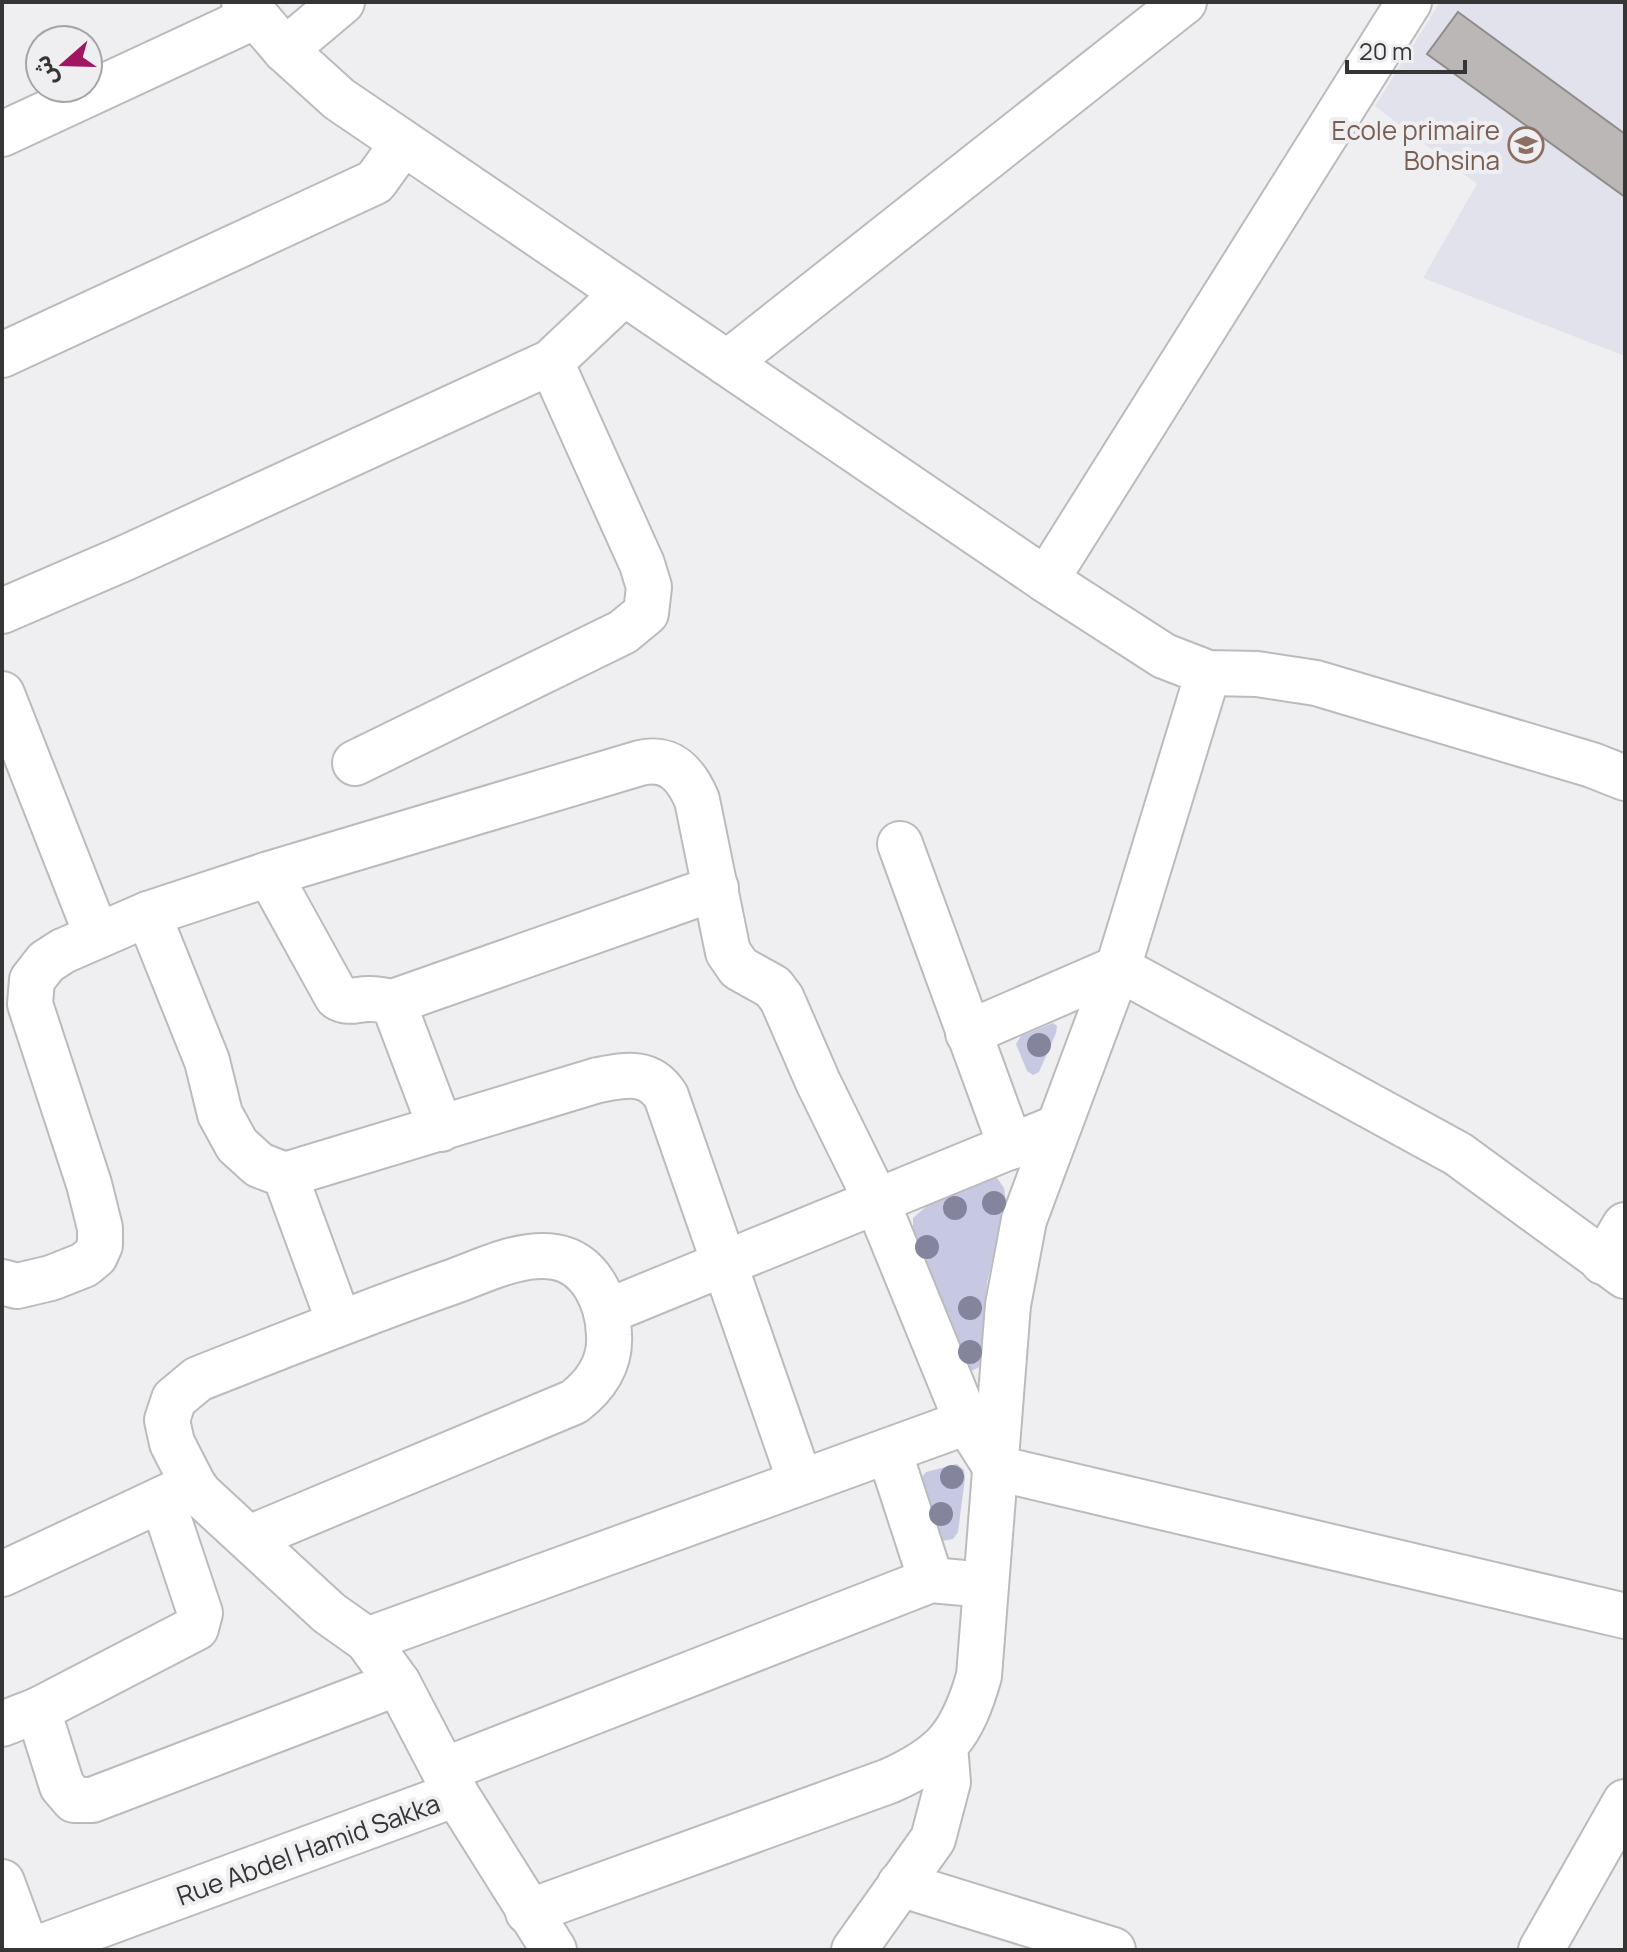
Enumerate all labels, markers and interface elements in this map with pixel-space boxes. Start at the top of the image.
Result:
north arrow [24,24,104,104]
scale bar [1347,24,1465,74]
text: 20 m [1359,34,1412,67]
text: ش [26,52,64,90]
place label: Ecole primaire Bohsina [1332,112,1500,178]
school or university icon: Ecole primaire Bohsina [1507,126,1545,164]
street label: Rue Abdel Hamid Sakka [171,1785,445,1913]

